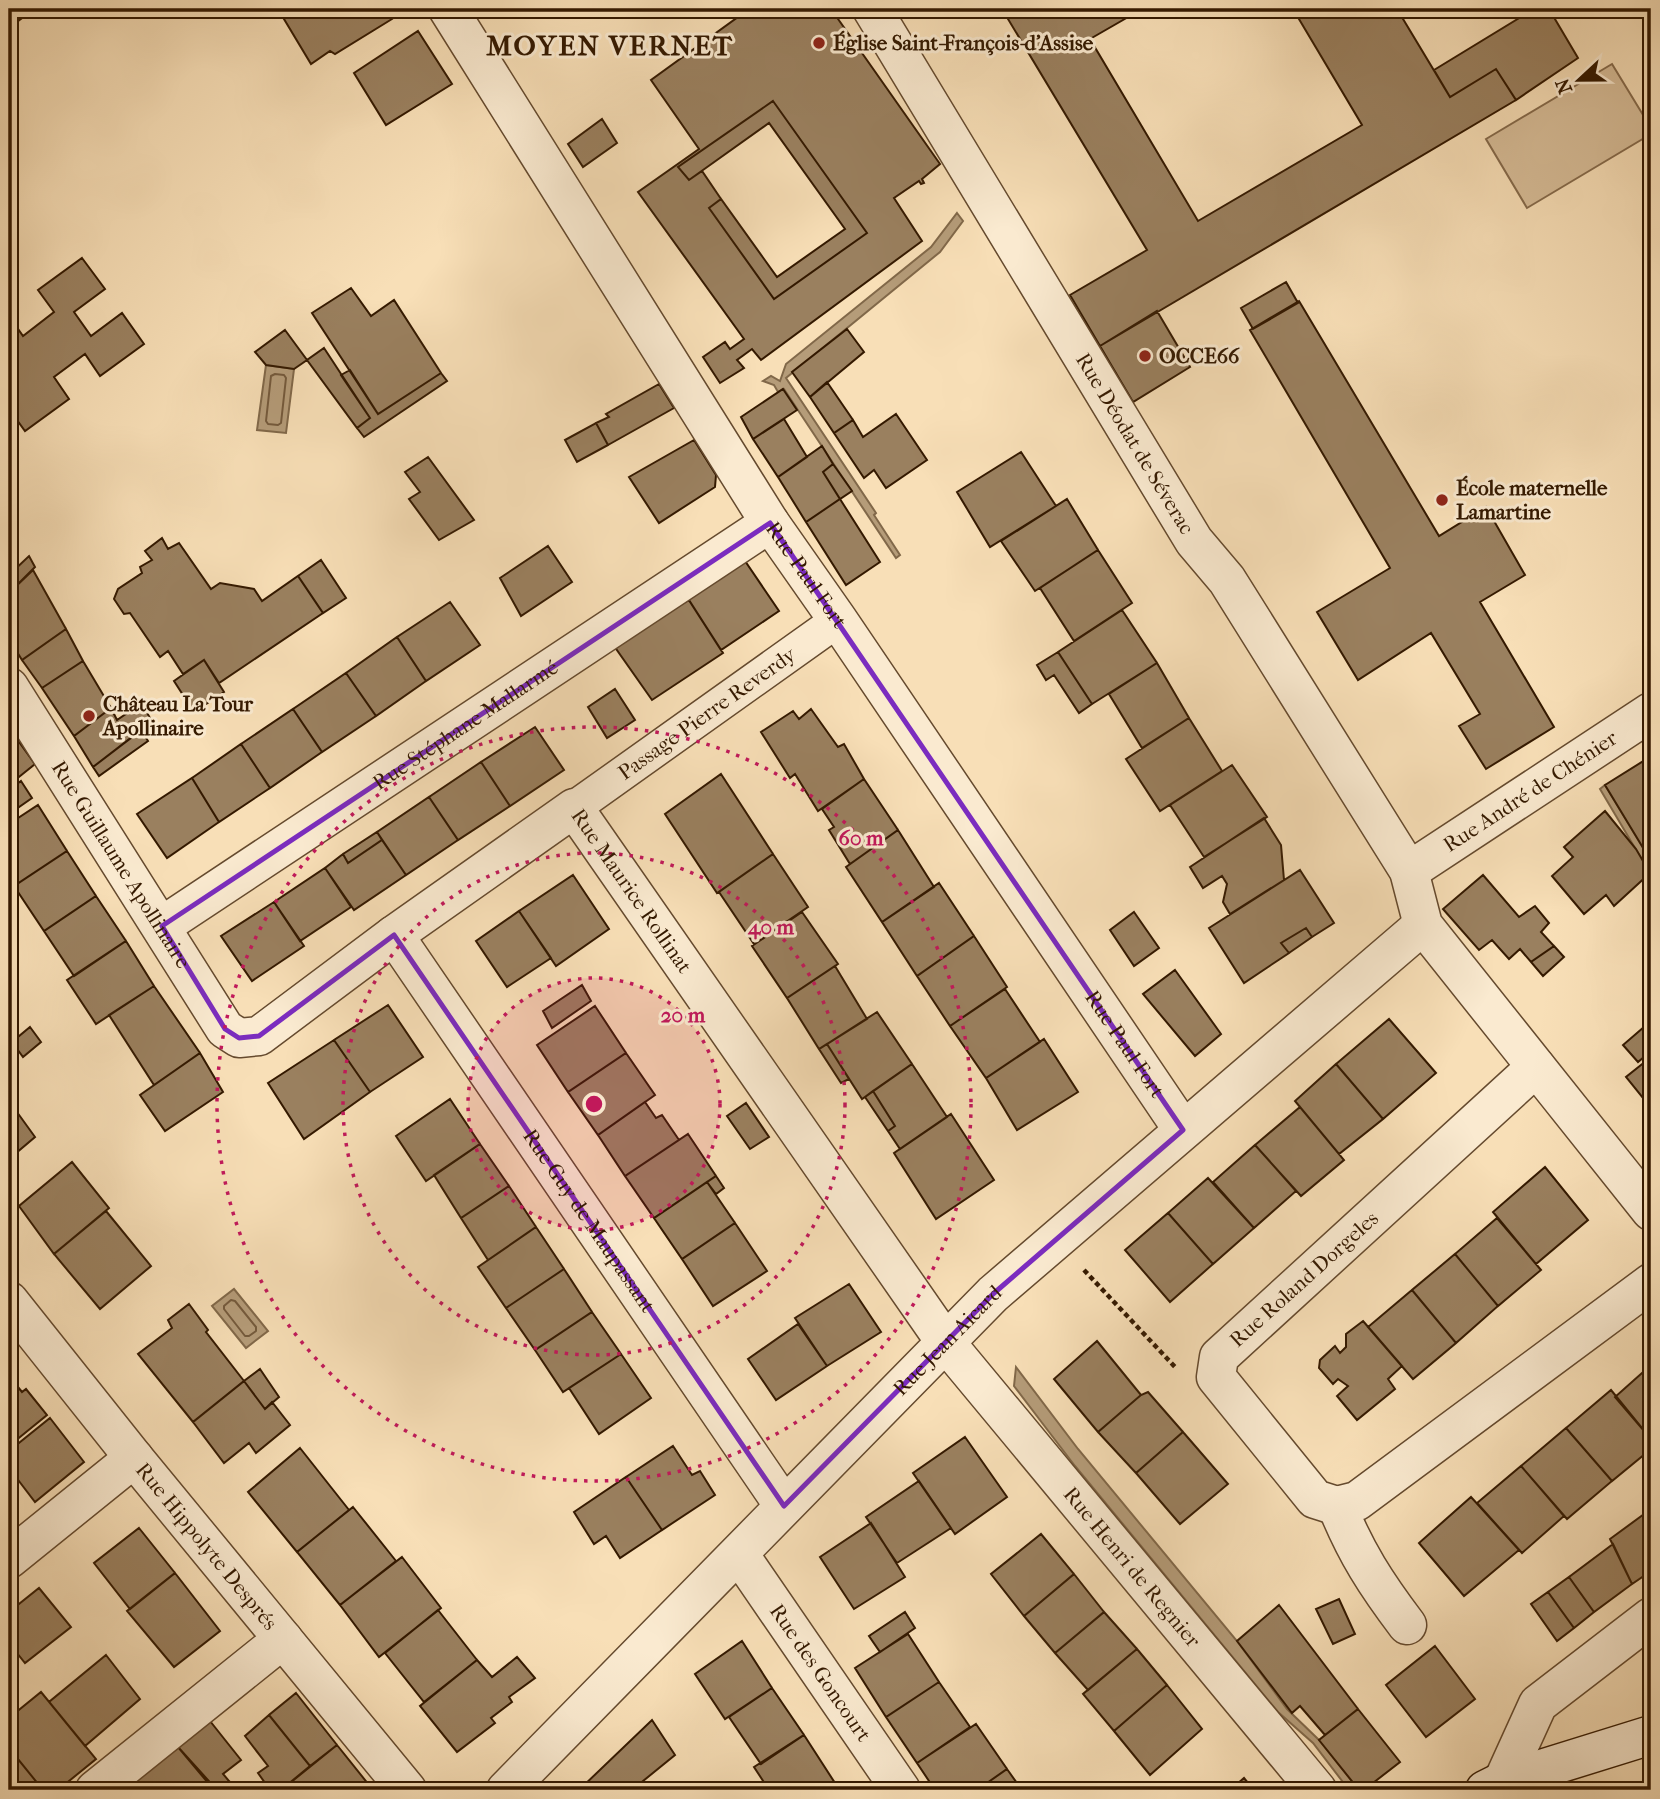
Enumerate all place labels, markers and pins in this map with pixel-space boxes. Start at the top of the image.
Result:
place label: Église Saint-François-d'Assise [833,30,1094,56]
marker: Église Saint-François-d'Assise [811,35,827,51]
place label: OCCE66 [1159,344,1240,368]
marker: OCCE66 [1137,348,1153,364]
place label: École maternelle Lamartine [1456,475,1608,524]
marker: École maternelle Lamartine [1434,492,1450,508]
place label: Château La Tour Apollinaire [101,692,254,740]
marker: Château La Tour Apollinaire [81,708,97,724]
centre of rings [582,1092,606,1116]

